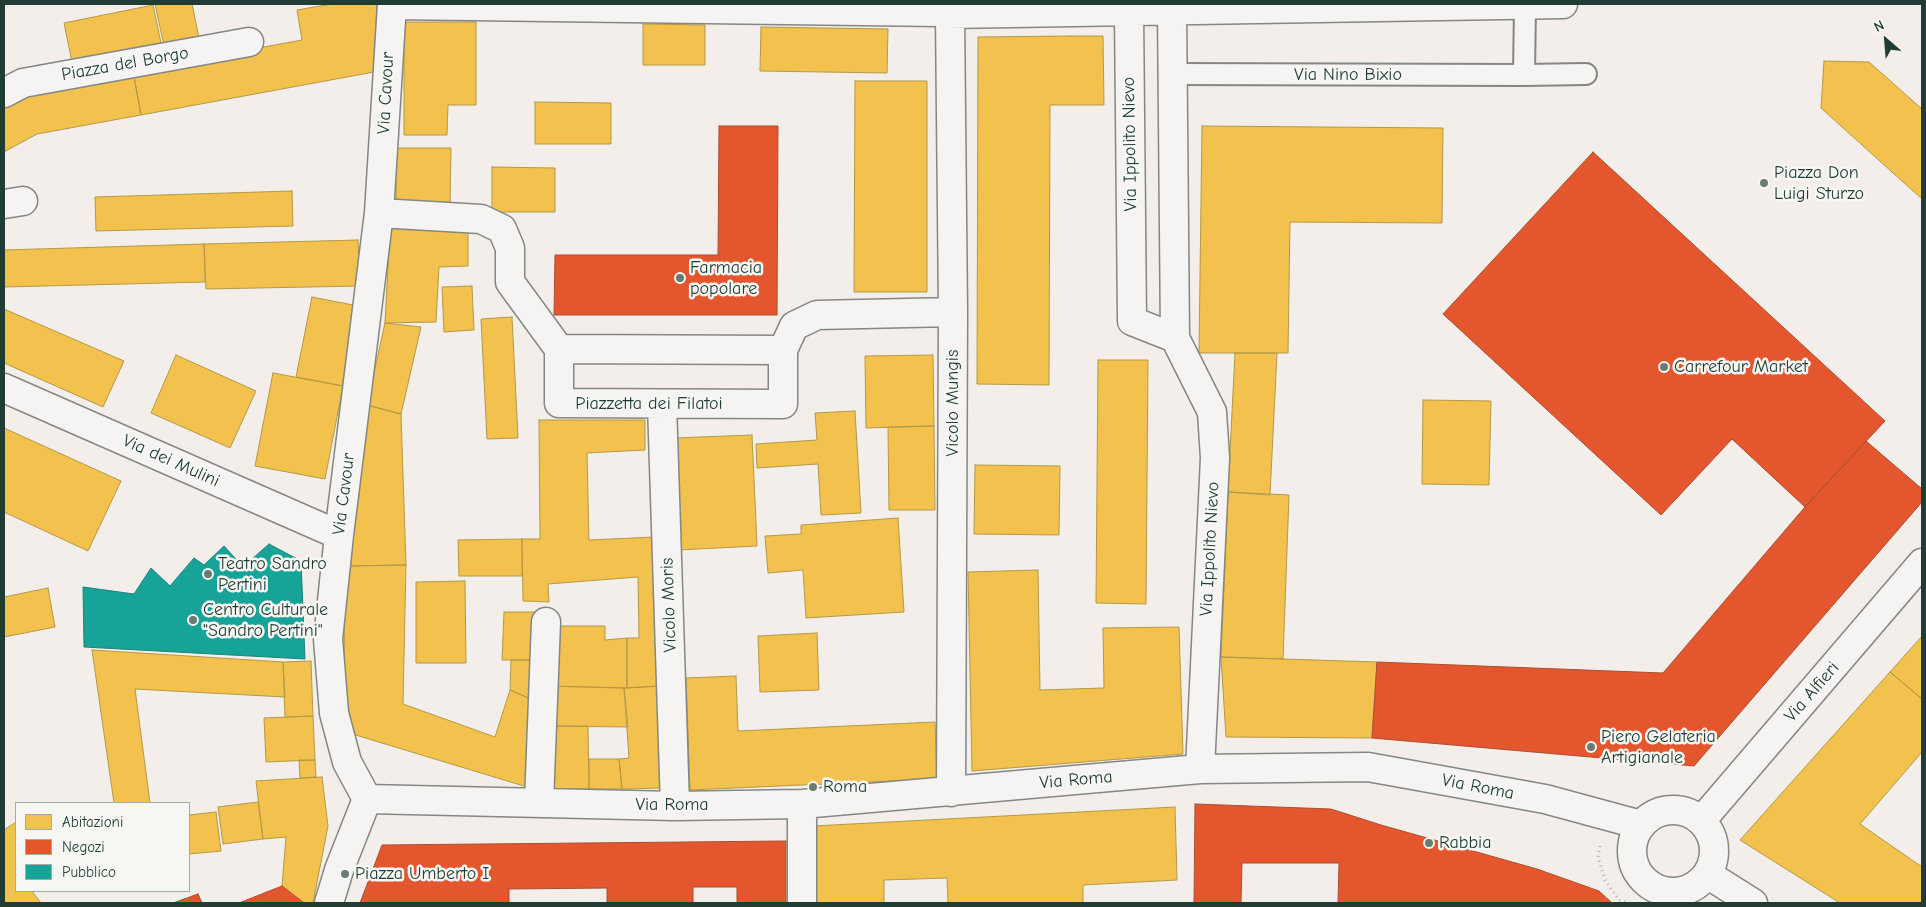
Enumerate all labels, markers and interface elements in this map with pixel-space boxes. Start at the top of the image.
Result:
north arrow [1861,15,1911,65]
text: N [1871,17,1887,36]
street label: Piazza del Borgo [60,42,190,86]
street label: Via Cavour [373,51,399,135]
street label: Via Nino Bixio [1294,64,1402,86]
street label: Via Ippolito Nievo [1118,77,1142,211]
place label: Piazza Don Luigi Sturzo [1774,162,1864,204]
marker: Piazza Don Luigi Sturzo [1758,177,1770,189]
place label: Farmacia popolare [690,257,762,300]
marker: Farmacia popolare [674,272,686,284]
street label: Vicolo Mungis [942,350,964,456]
place label: Carrefour Market [1674,356,1808,378]
marker: Carrefour Market [1658,361,1670,373]
street label: Piazzetta dei Filatoi [575,393,723,415]
street label: Via dei Mulini [119,430,223,492]
street label: Via Cavour [328,452,360,536]
street label: Via Ippolito Nievo [1196,481,1224,617]
place label: Teatro Sandro Pertini [218,553,327,596]
street label: Vicolo Moris [657,557,681,653]
marker: Teatro Sandro Pertini [202,568,214,580]
place label: Centro Culturale "Sandro Pertini" [203,599,328,642]
marker: Centro Culturale "Sandro Pertini" [187,614,199,626]
street label: Via Alfieri [1780,657,1844,727]
place label: Piero Gelateria Artigianale [1601,726,1716,769]
marker: Piero Gelateria Artigianale [1585,741,1597,753]
street label: Via Roma [1039,766,1113,794]
street label: Via Roma [1440,769,1516,805]
place label: Roma [823,776,867,798]
marker: Roma [807,781,819,793]
street label: Via Roma [635,794,709,816]
legend [15,802,190,892]
text: Abitazioni [62,813,123,831]
place label: Rabbia [1439,832,1491,854]
marker: Rabbia [1423,837,1435,849]
text: Negozi [62,838,105,856]
text: Pubblico [62,863,116,881]
place label: Piazza Umberto I [355,863,489,885]
marker: Piazza Umberto I [339,868,351,880]

